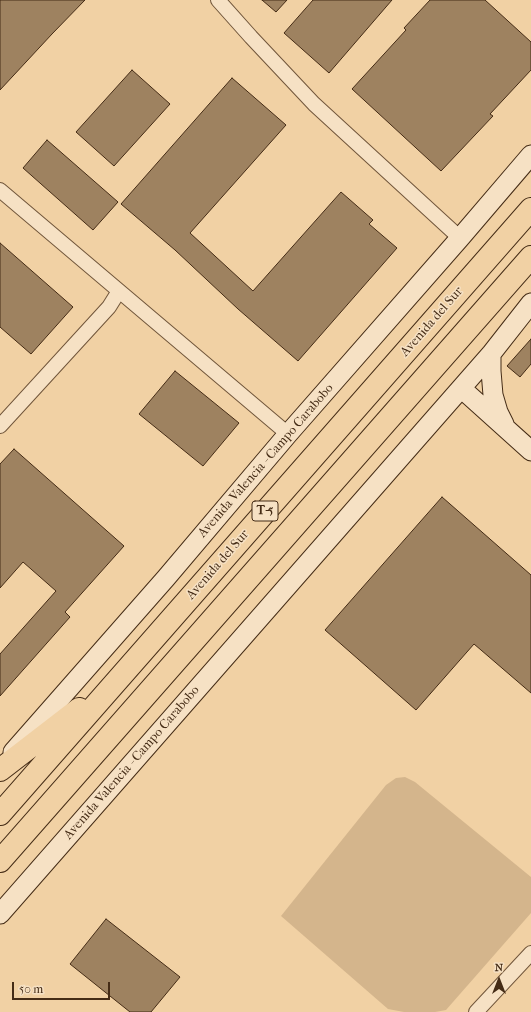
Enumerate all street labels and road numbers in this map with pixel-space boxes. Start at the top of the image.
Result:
street label: Avenida del Sur [397,284,467,360]
street label: Avenida Valencia - Campo Carabobo [195,381,337,541]
road number: T-5 [252,501,278,521]
street label: Avenida del Sur [183,527,253,603]
street label: Avenida Valencia - Campo Carabobo [61,683,203,843]

